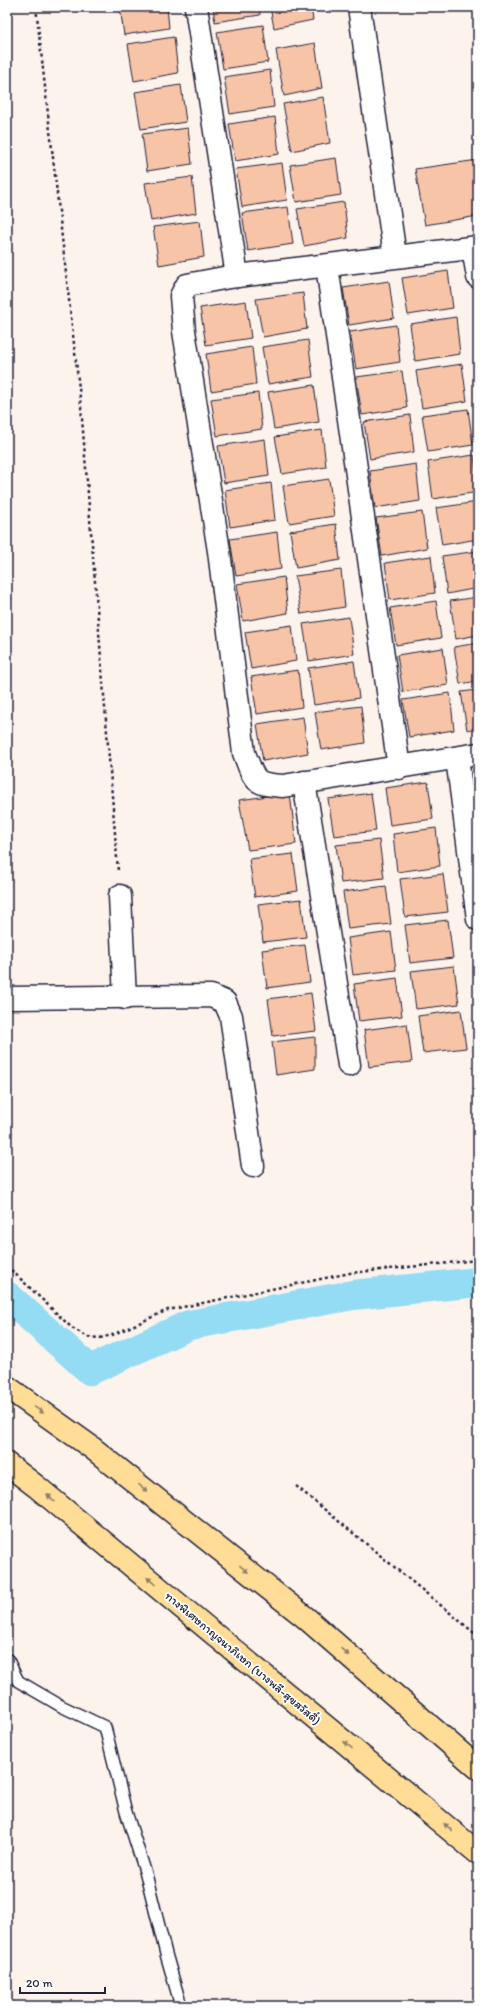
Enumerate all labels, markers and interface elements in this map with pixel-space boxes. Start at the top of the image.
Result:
one-way arrow [33,1406,44,1414]
one-way arrow [137,1484,148,1493]
one-way arrow [46,1494,57,1503]
one-way arrow [239,1565,250,1573]
one-way arrow [146,1577,156,1586]
street label: ทางพิเศษกาญจนาภิเษก (บางพลี-สุขสวัสดิ์) [161,1589,324,1729]
one-way arrow [339,1647,350,1656]
one-way arrow [343,1740,354,1749]
one-way arrow [443,1823,454,1832]
scale bar [20,1969,105,1995]
text: 20 m [26,1976,53,1990]

